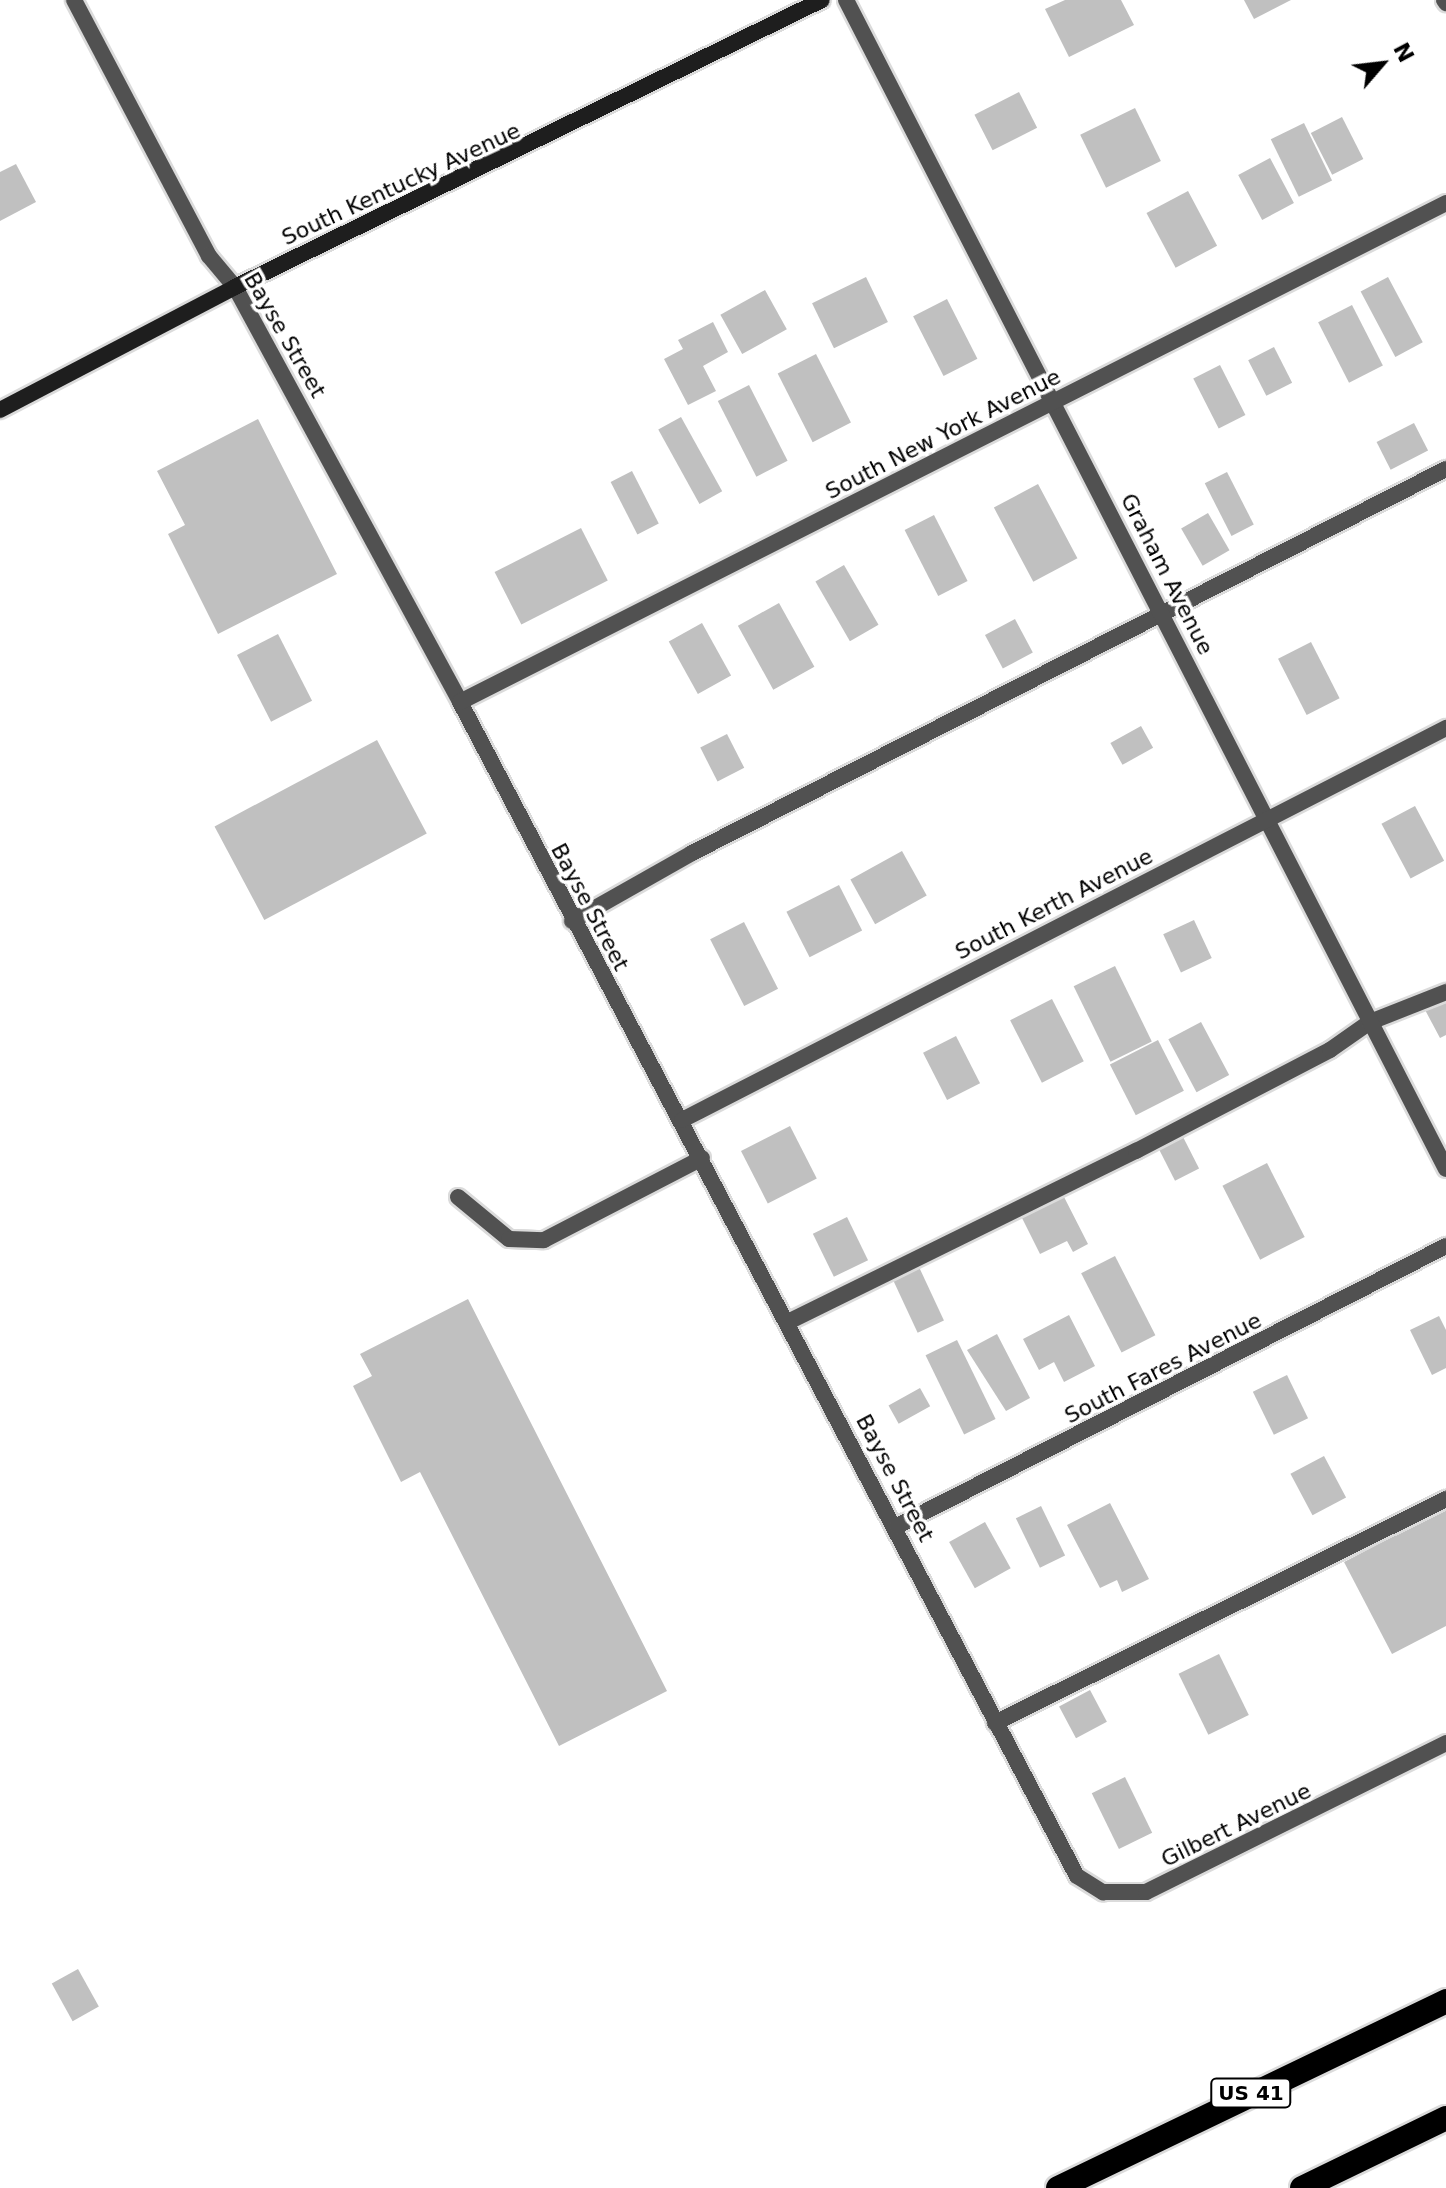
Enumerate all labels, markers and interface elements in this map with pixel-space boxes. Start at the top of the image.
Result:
north arrow [1342,24,1422,104]
text: N [1388,38,1419,66]
street label: South Kentucky Avenue [278,117,524,251]
street label: Bayse Street [238,268,332,402]
street label: South New York Avenue [821,363,1065,505]
street label: Graham Avenue [1115,489,1219,659]
street label: Bayse Street [545,839,635,975]
street label: South Kerth Avenue [951,843,1157,965]
street label: South Fares Avenue [1060,1307,1266,1429]
street label: Bayse Street [850,1410,940,1546]
street label: Gilbert Avenue [1157,1777,1315,1873]
road number: US 41 [1209,2077,1293,2109]

